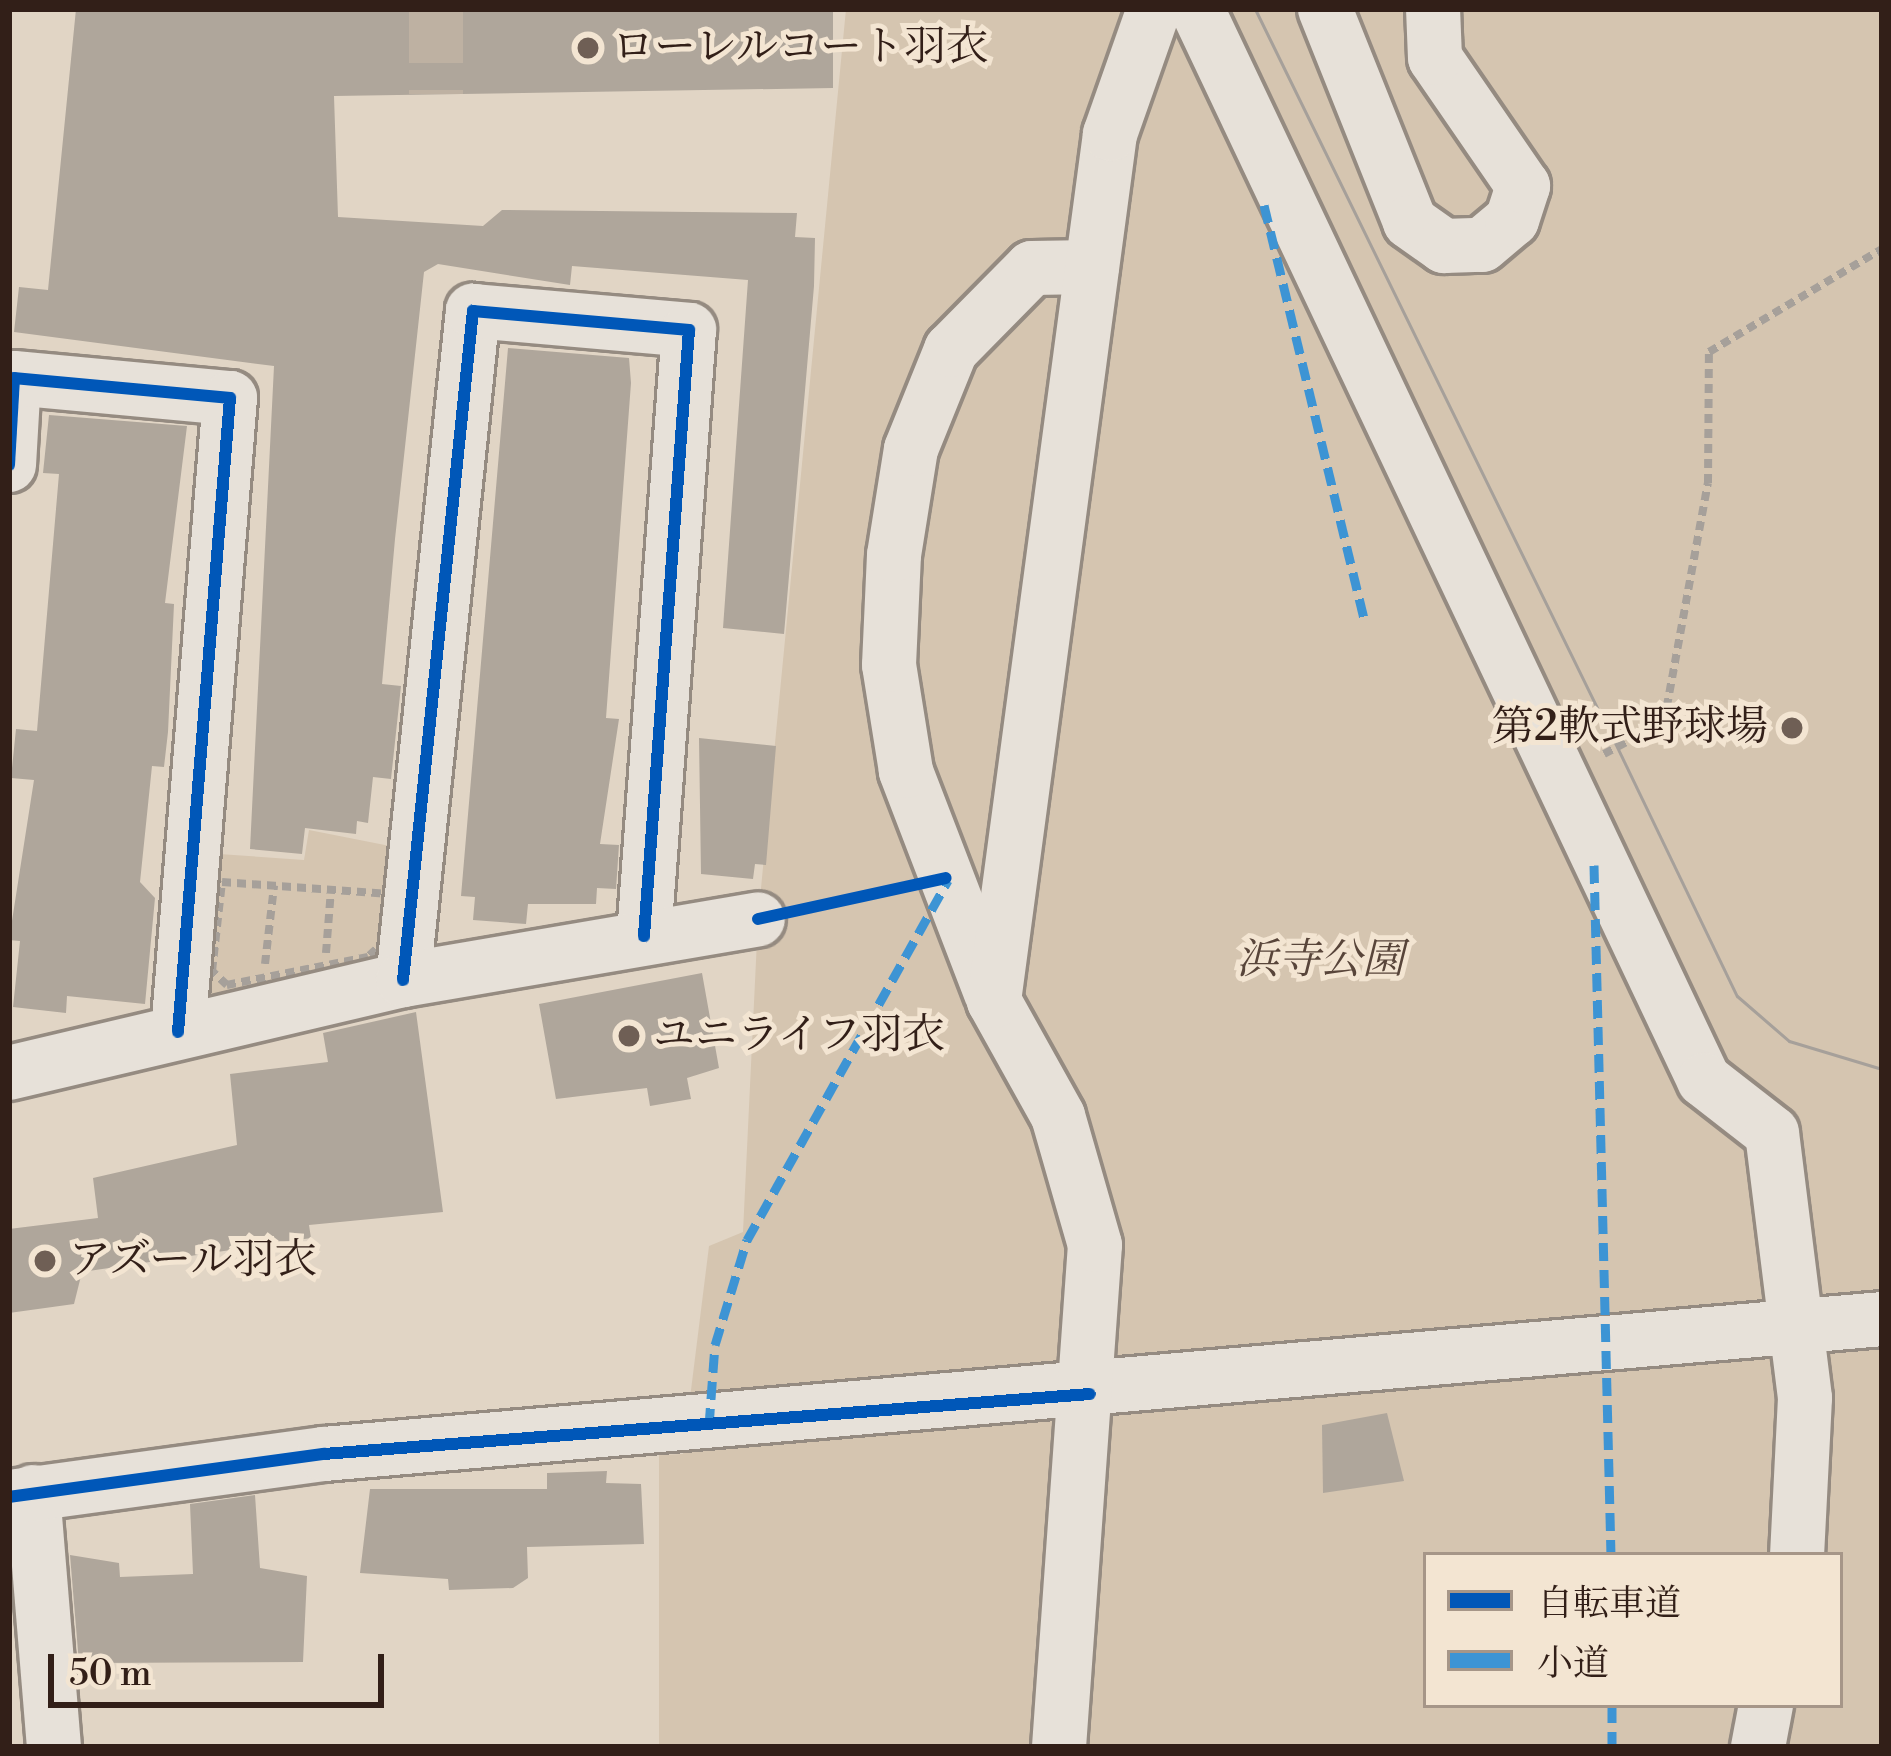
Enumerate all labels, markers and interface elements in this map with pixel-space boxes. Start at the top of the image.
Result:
place label: ローレルコート羽衣 [612,23,990,73]
marker: ローレルコート羽衣 [575,35,601,61]
place label: 第2軟式野球場 [1492,703,1768,753]
marker: 第2軟式野球場 [1779,715,1805,741]
park label: 浜寺公園 [1236,936,1404,986]
place label: ユニライフ羽衣 [653,1011,947,1061]
marker: ユニライフ羽衣 [616,1023,642,1049]
place label: アズール羽衣 [69,1236,319,1286]
marker: アズール羽衣 [32,1248,58,1274]
legend [1423,1552,1843,1708]
text: 自転車道 [1537,1582,1681,1627]
scale bar [54,1630,390,1704]
text: 小道 [1537,1642,1609,1687]
text: 50 m [69,1652,152,1697]

